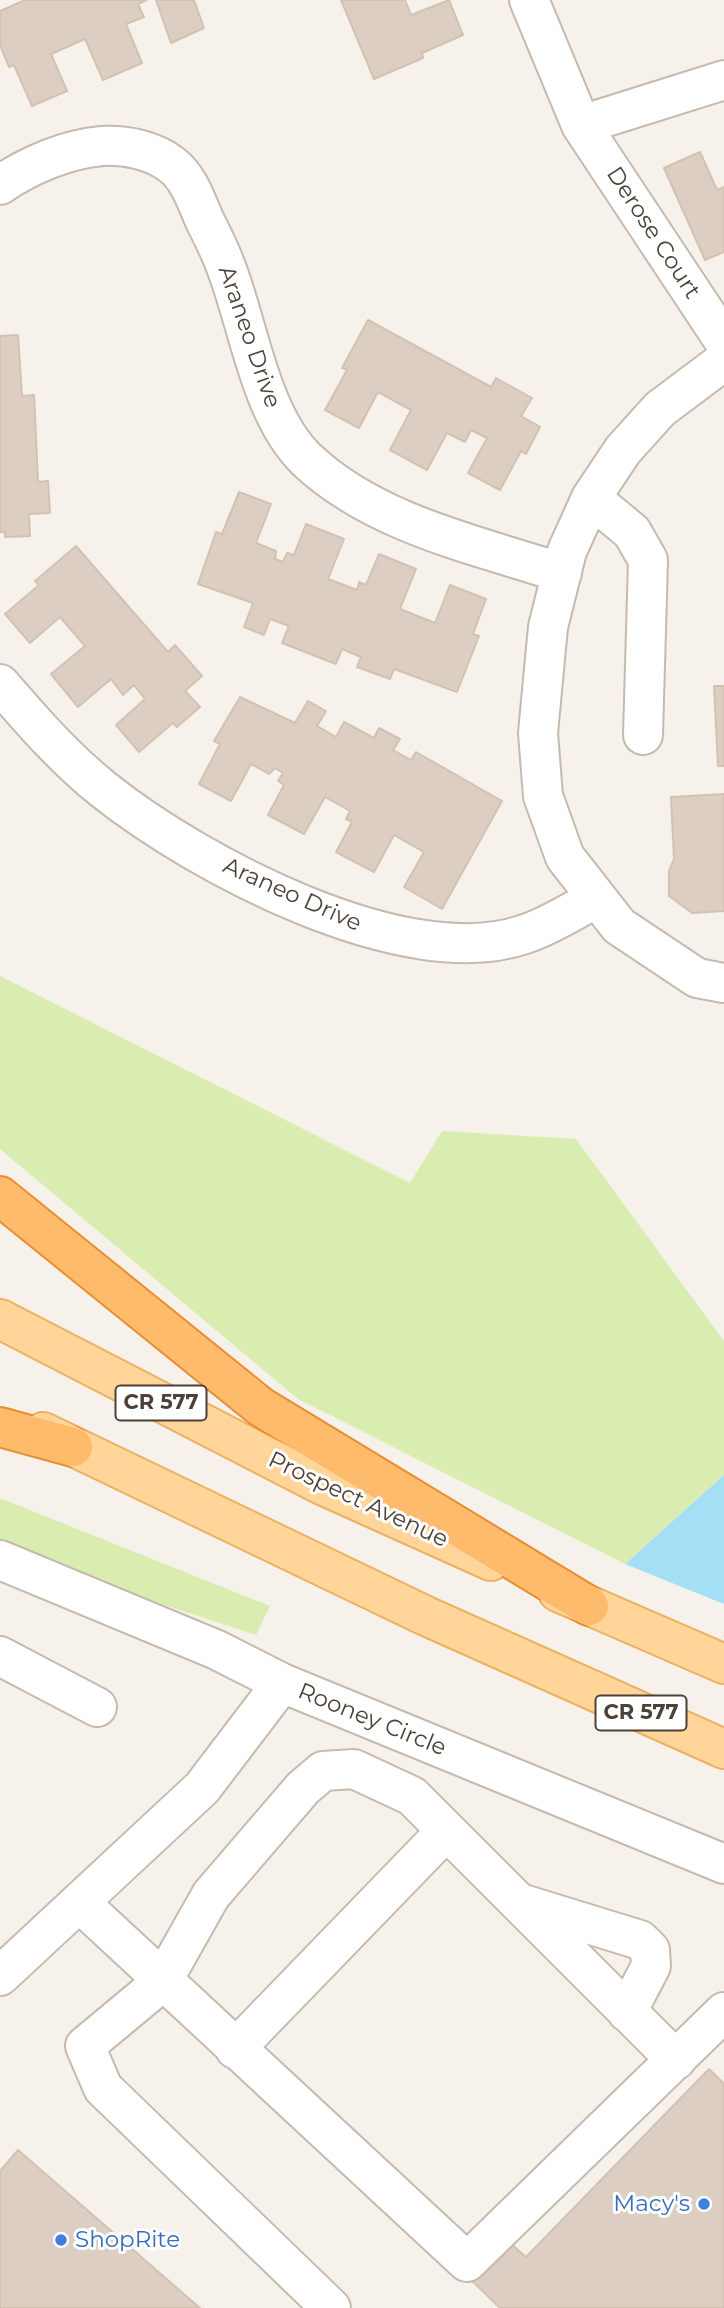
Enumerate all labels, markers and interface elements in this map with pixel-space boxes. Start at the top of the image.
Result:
street label: Derose Court [600,162,706,304]
street label: Araneo Drive [212,262,286,412]
street label: Araneo Drive [219,852,365,938]
road number: CR 577 [116,1386,206,1420]
street label: Prospect Avenue [264,1446,452,1554]
street label: Rooney Circle [294,1678,450,1762]
road number: CR 577 [596,1696,686,1730]
place label: Macy's [613,2190,690,2218]
marker: Macy's [696,2196,712,2212]
place label: ShopRite [75,2226,180,2254]
marker: ShopRite [53,2232,69,2248]

